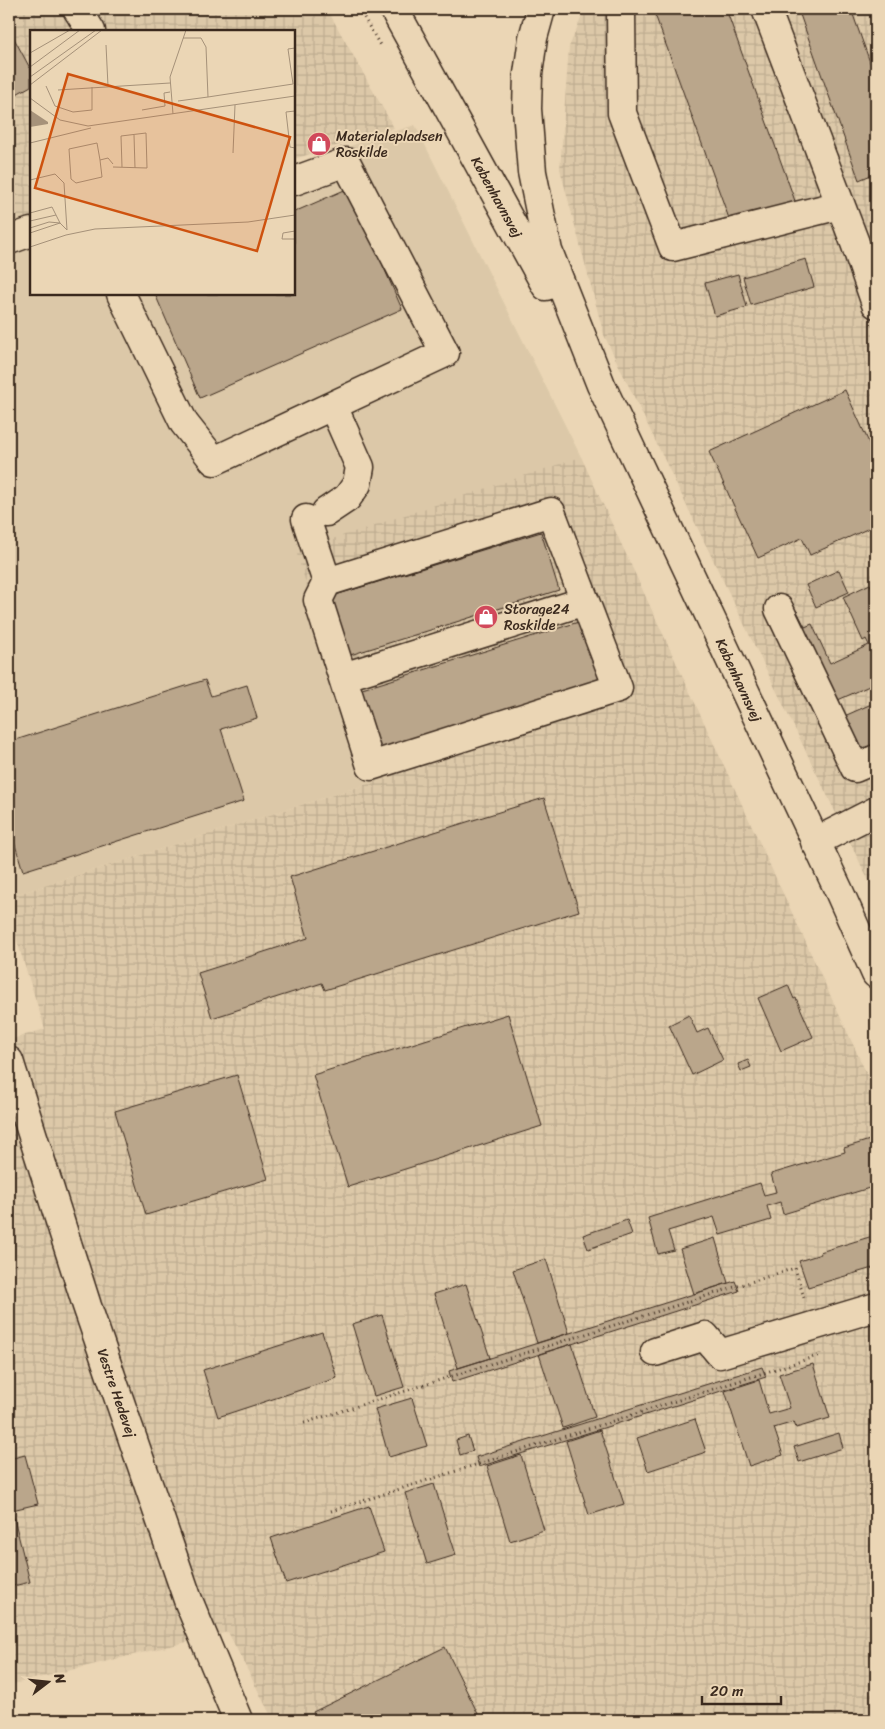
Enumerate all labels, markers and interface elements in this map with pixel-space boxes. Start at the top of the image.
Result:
inset map [30,30,295,295]
place label: Materialepladsen Roskilde [336,124,443,165]
shop icon: Materialepladsen Roskilde [306,131,332,157]
street label: Københavnsvej [464,152,530,243]
place label: Storage24 Roskilde [504,597,570,638]
shop icon: Storage24 Roskilde [473,604,499,630]
street label: Københavnsvej [708,634,769,727]
street label: Vestre Hedevej [90,1345,144,1442]
north arrow [22,1656,72,1706]
text: N [46,1669,73,1687]
scale bar [702,1674,781,1706]
text: 20 m [710,1678,744,1704]

